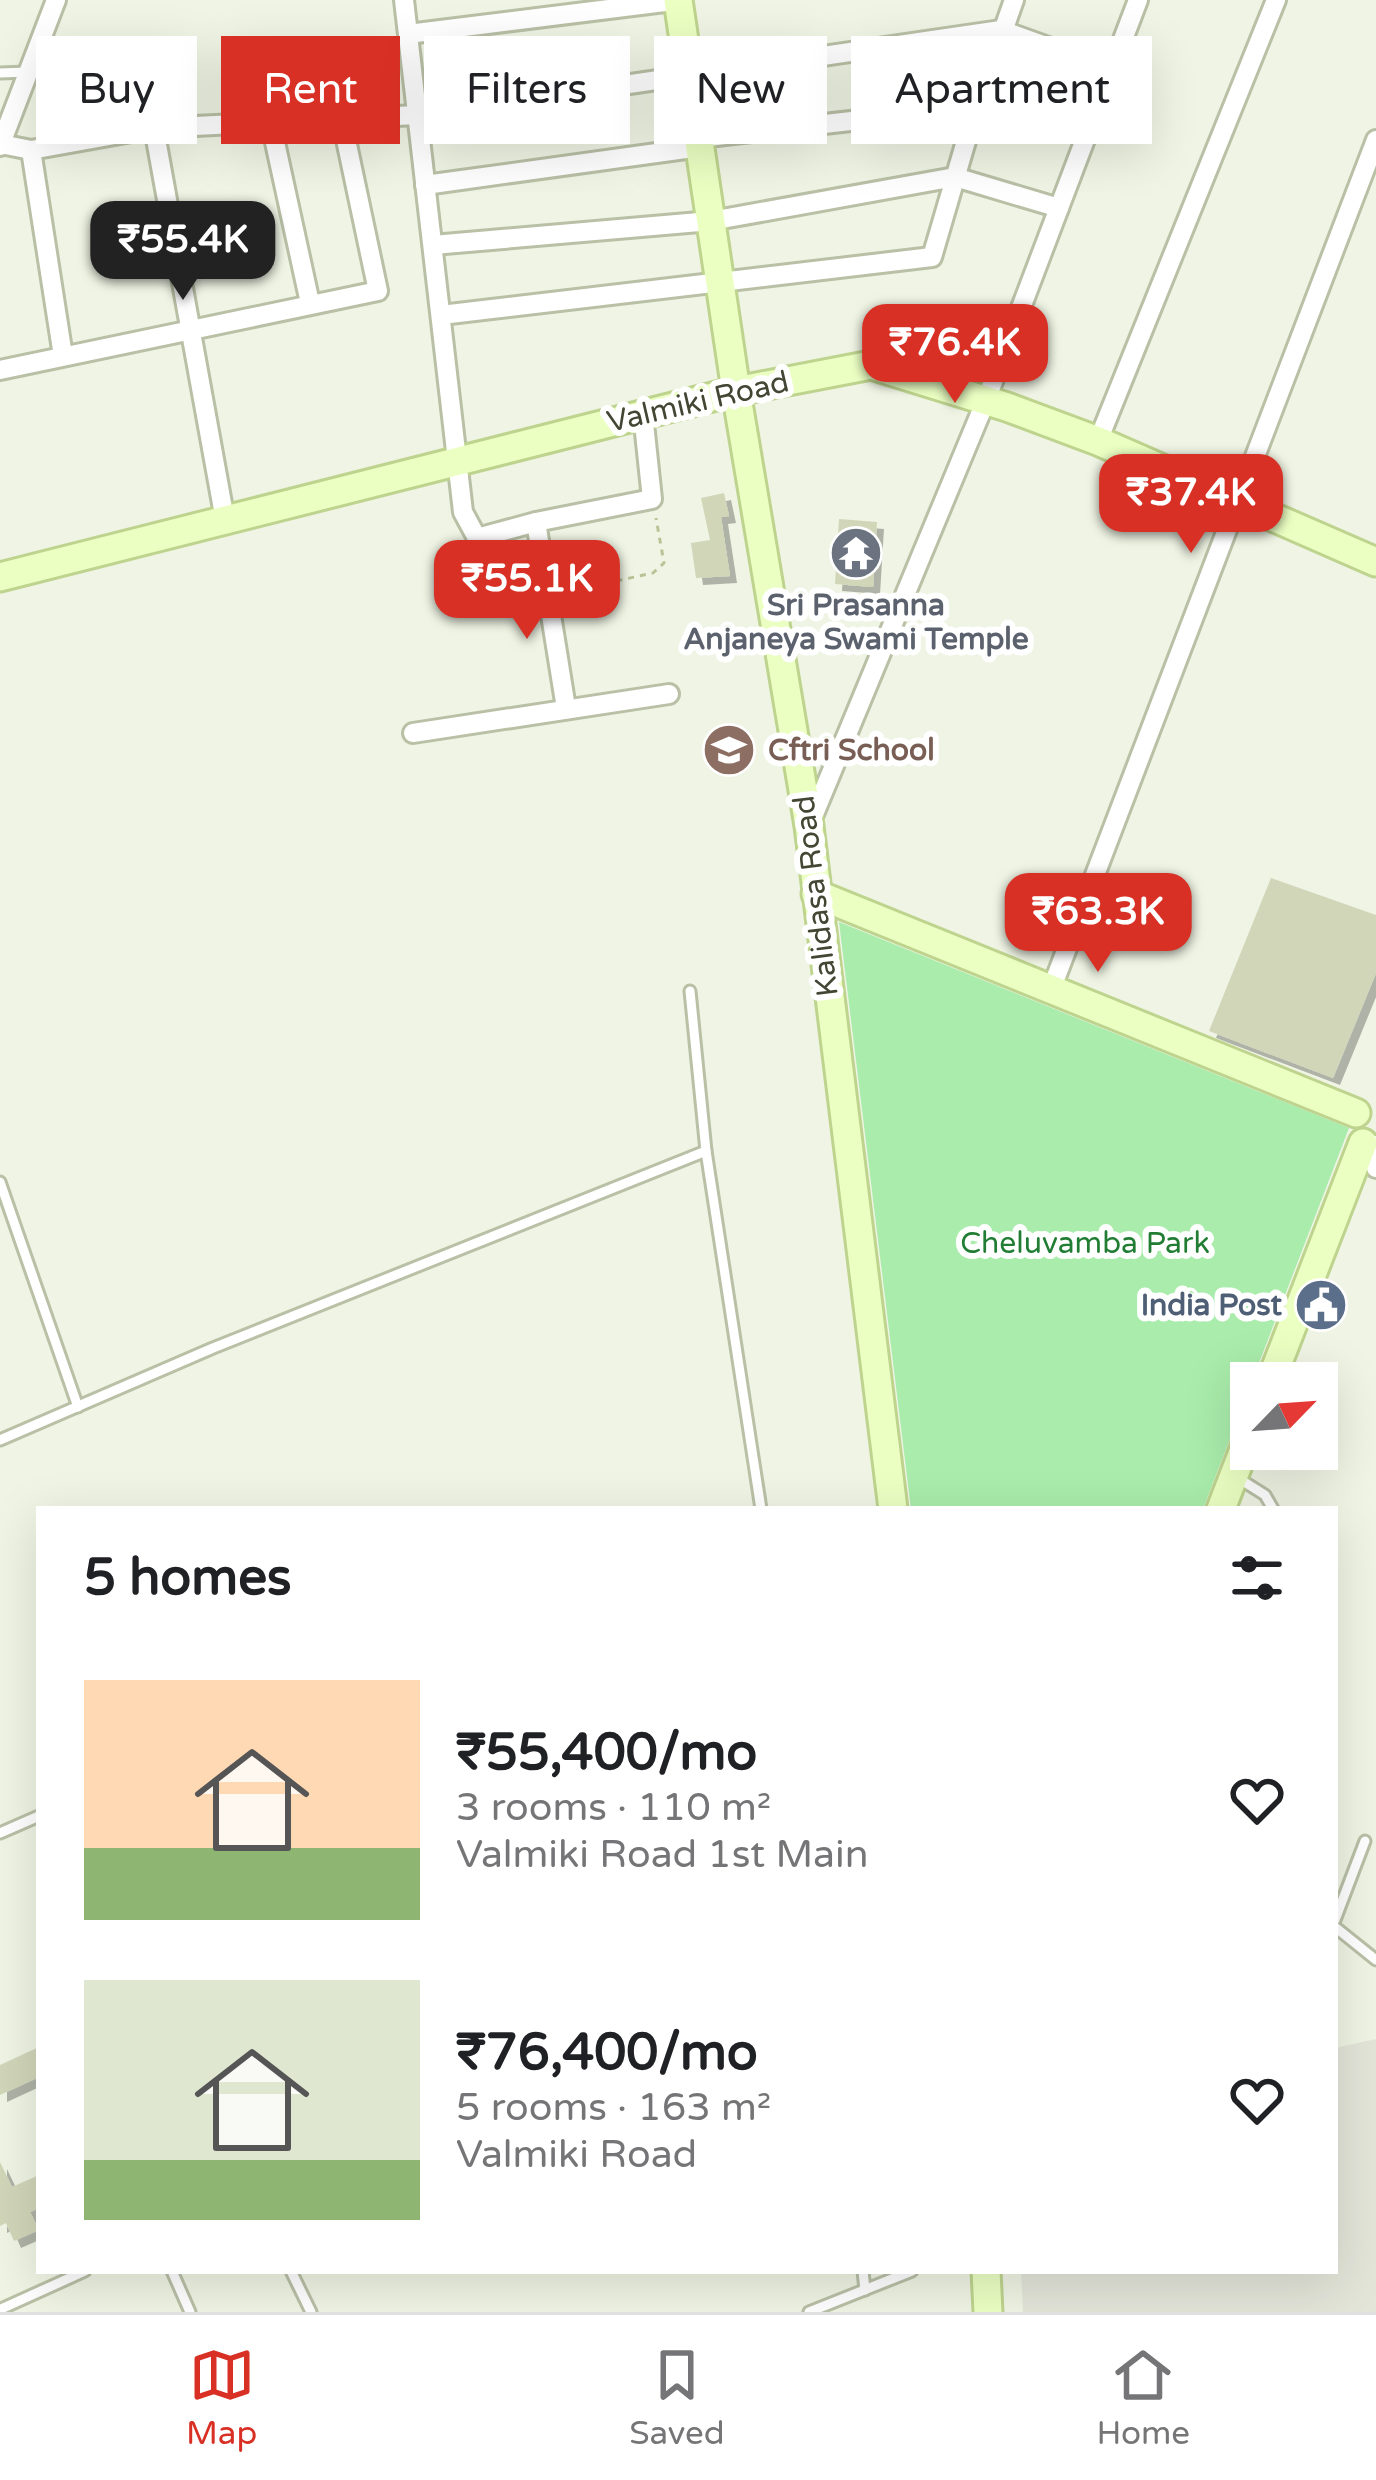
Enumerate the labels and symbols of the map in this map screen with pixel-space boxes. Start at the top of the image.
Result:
pin: ₹55.4K [85,201,281,303]
pin: ₹76.4K [857,304,1053,406]
street label: Valmiki Road [603,363,793,441]
pin: ₹37.4K [1093,454,1289,556]
temple icon: Sri Prasanna Anjaneya Swami Temple [828,525,884,581]
pin: ₹55.1K [429,540,625,642]
place label: Sri Prasanna Anjaneya Swami Temple [683,587,1029,658]
school or university icon: Cftri School [701,722,757,778]
place label: Cftri School [768,732,935,769]
street label: Kalidasa Road [785,793,847,999]
pin: ₹63.3K [1000,873,1196,975]
park label: Cheluvamba Park [960,1225,1210,1262]
public building icon: India Post [1293,1277,1349,1333]
place label: India Post [1141,1287,1283,1324]
north arrow [1230,1362,1338,1470]

